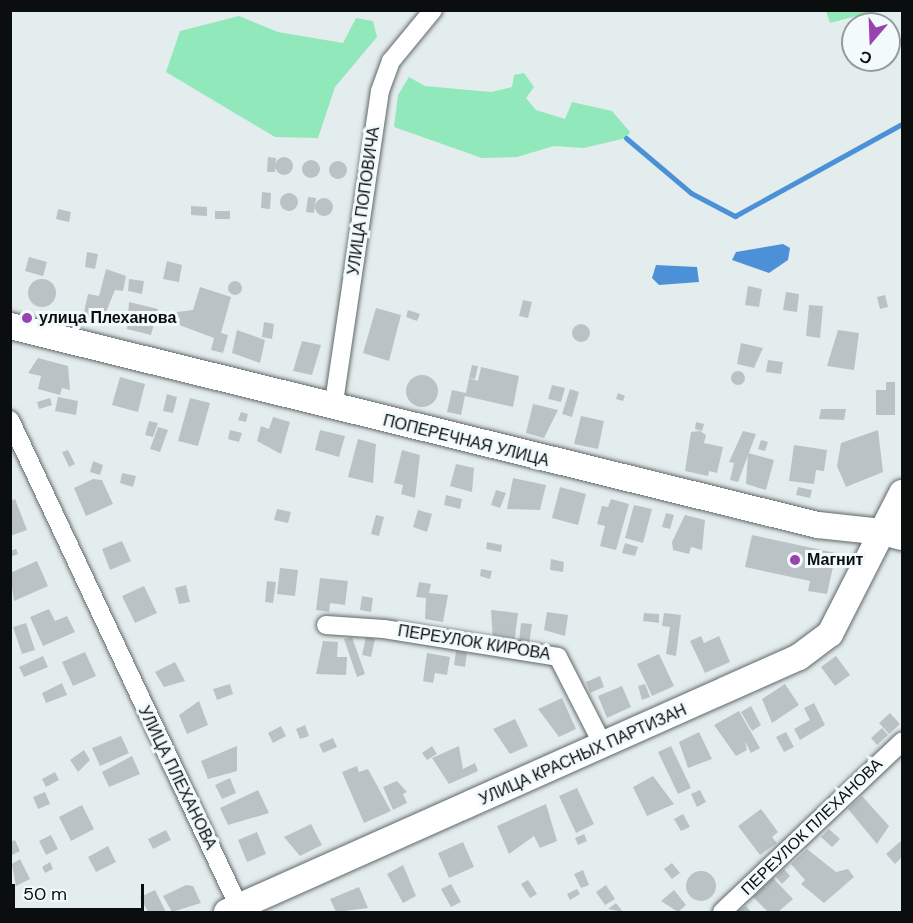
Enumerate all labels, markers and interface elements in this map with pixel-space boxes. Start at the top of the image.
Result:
north arrow [841,12,901,72]
text: С [857,46,875,69]
street label: УЛИЦА ПОПОВИЧА [344,125,384,277]
place label: улица Плеханова [39,308,176,328]
marker: улица Плеханова [20,311,34,325]
street label: ПОПЕРЕЧНАЯ УЛИЦА [381,411,551,471]
place label: Магнит [807,550,863,570]
marker: Магнит [788,553,802,567]
street label: ПЕРЕУЛОК КИРОВА [396,621,552,665]
street label: УЛИЦА КРАСНЫХ ПАРТИЗАН [476,700,690,810]
street label: УЛИЦА ПЛЕХАНОВА [134,703,220,853]
street label: ПЕРЕУЛОК ПЛЕХАНОВА [738,755,886,899]
scale bar [15,872,147,910]
text: 50 m [23,882,67,906]

